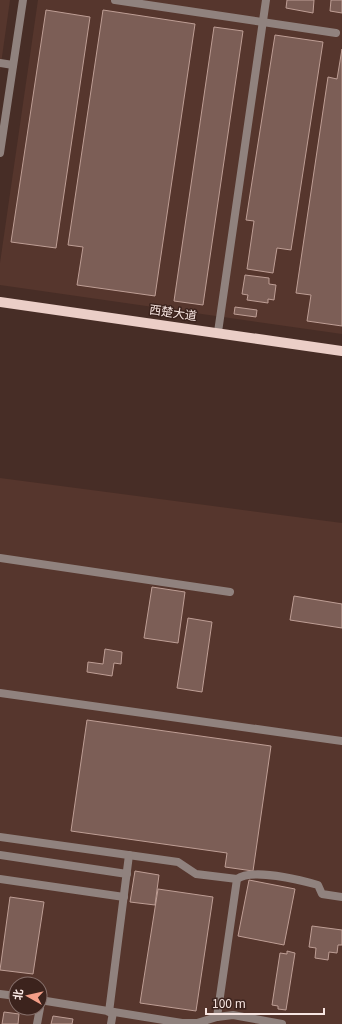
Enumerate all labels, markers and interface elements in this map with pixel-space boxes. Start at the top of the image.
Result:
street label: 西楚大道 [148,300,198,323]
north arrow [8,976,48,1016]
text: 北 [8,988,26,1001]
scale bar [206,990,324,1016]
text: 100 m [212,994,246,1011]

